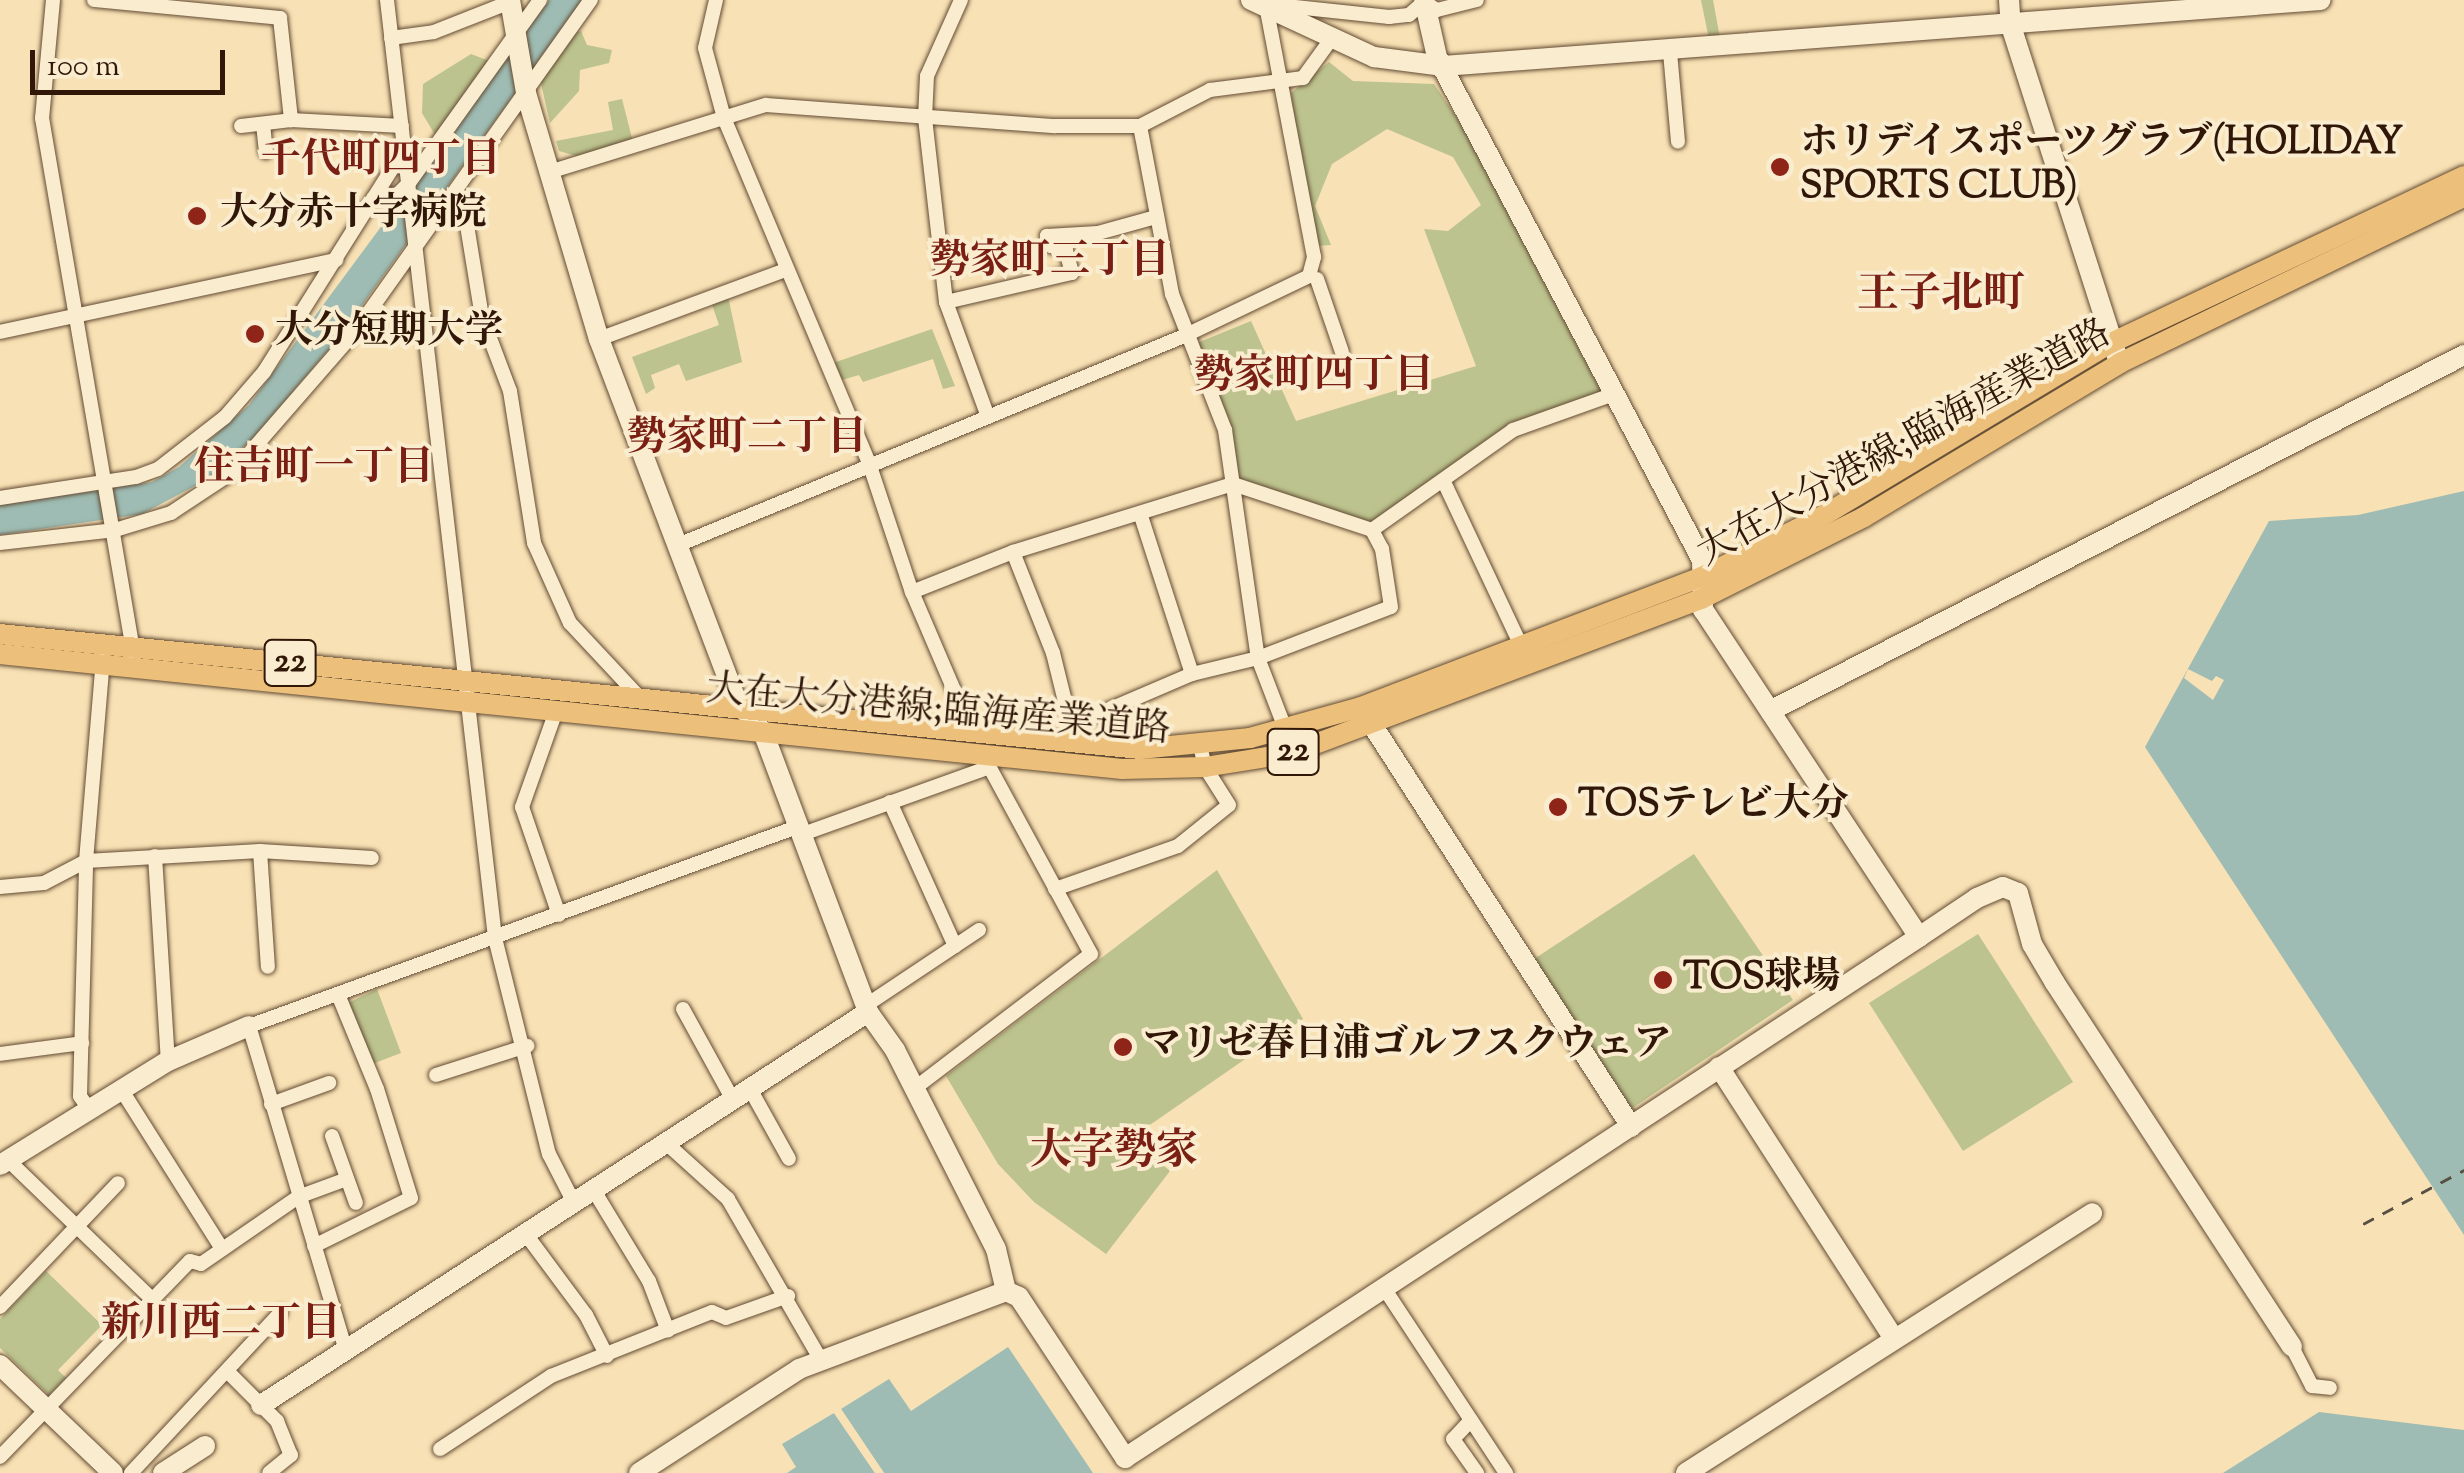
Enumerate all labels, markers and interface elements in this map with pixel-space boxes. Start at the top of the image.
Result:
scale bar [35,30,230,92]
text: 100 m [47,46,120,89]
place label: ホリデイスポーツグラブ(HOLIDAY SPORTS CLUB) [1800,122,2409,212]
district label: 千代町四丁目 [261,138,501,186]
marker: ホリデイスポーツグラブ(HOLIDAY SPORTS CLUB) [1769,156,1791,178]
place label: 大分赤十字病院 [220,193,486,239]
marker: 大分赤十字病院 [184,203,210,229]
district label: 勢家町三丁目 [930,239,1170,287]
district label: 王子北町 [1857,271,2025,321]
place label: 大分短期大学 [275,311,503,357]
street label: 大在大分港線;臨海産業道路 [1690,312,2120,578]
marker: 大分短期大学 [244,323,266,345]
district label: 勢家町四丁目 [1194,354,1434,402]
district label: 勢家町二丁目 [627,416,867,464]
district label: 住吉町一丁目 [194,446,434,494]
road number: 22 [262,633,318,693]
street label: 大在大分港線;臨海産業道路 [704,669,1172,755]
road number: 22 [1266,722,1320,782]
place label: TOSテレビ大分 [1578,784,1850,830]
marker: TOSテレビ大分 [1547,796,1569,818]
place label: TOS球場 [1683,957,1841,1003]
marker: TOS球場 [1652,969,1674,991]
place label: マリゼ春日浦ゴルフスクウェア [1143,1024,1675,1070]
marker: マリゼ春日浦ゴルフスクウェア [1112,1036,1134,1058]
district label: 大字勢家 [1030,1128,1198,1178]
district label: 新川西二丁目 [101,1302,341,1350]

